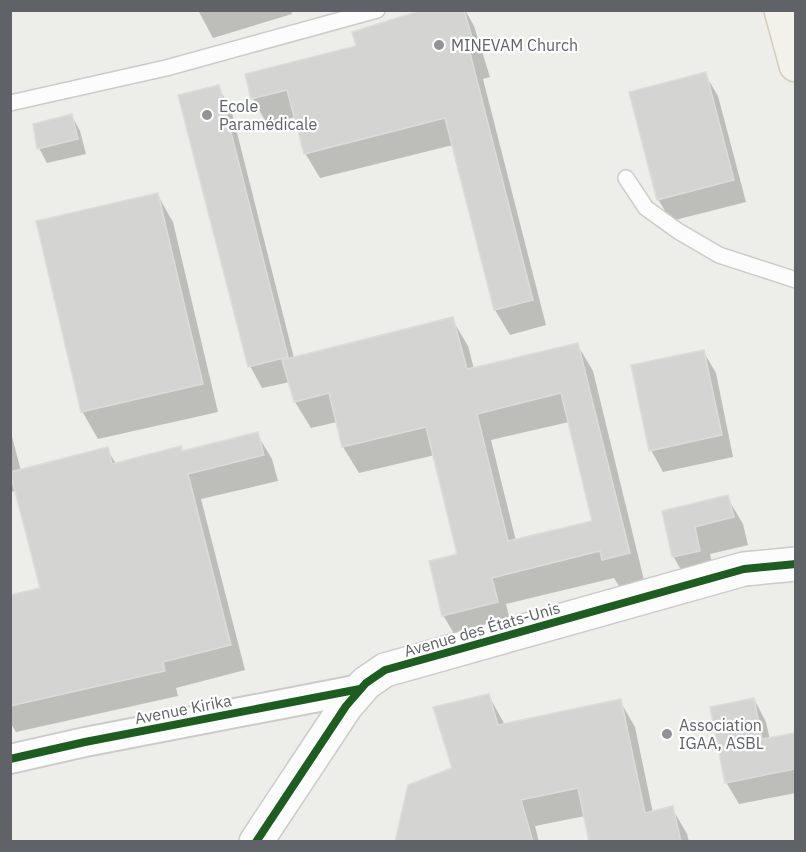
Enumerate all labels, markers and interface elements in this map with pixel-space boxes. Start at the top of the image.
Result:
place label: MINEVAM Church [451,35,578,55]
marker: MINEVAM Church [432,38,446,52]
place label: Ecole Paramédicale [219,96,317,134]
marker: Ecole Paramédicale [200,108,214,122]
street label: Avenue des États-Unis [401,596,562,661]
street label: Avenue Kirika [133,690,234,728]
place label: Association IGAA, ASBL [679,715,764,753]
marker: Association IGAA, ASBL [660,727,674,741]

